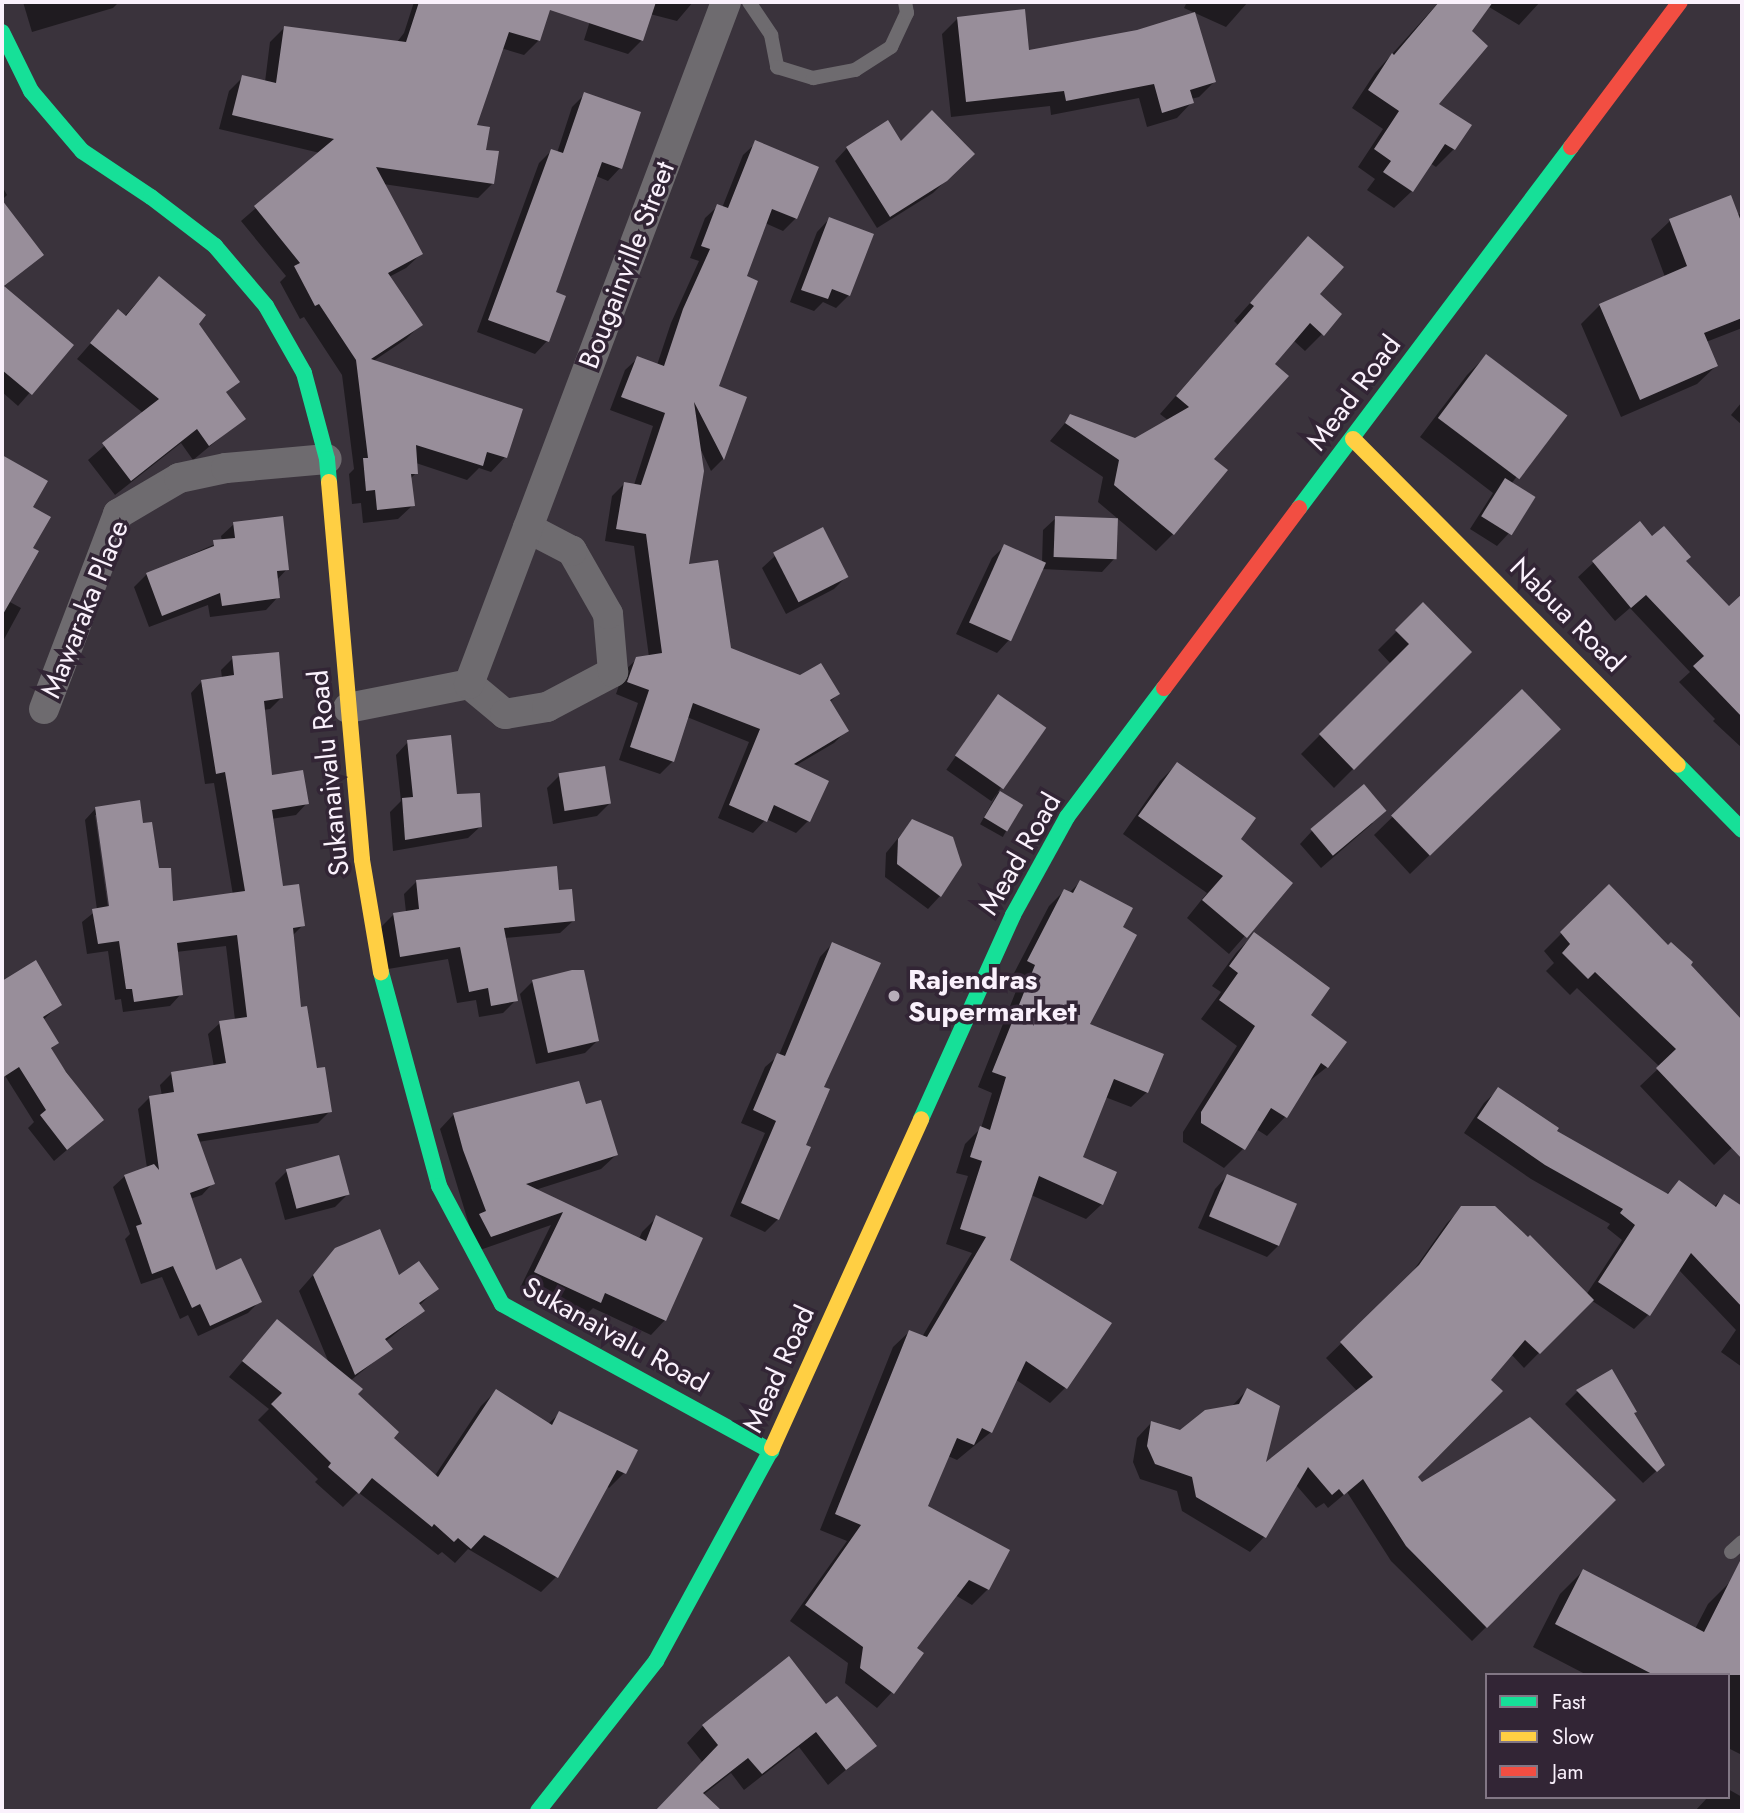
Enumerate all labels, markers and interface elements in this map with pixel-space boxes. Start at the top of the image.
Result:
street label: Bougainville Street [572,157,682,373]
street label: Mead Road [1300,329,1408,457]
street label: Mawaraka Place [34,515,136,703]
street label: Nabua Road [1503,551,1631,679]
street label: Sukanaivalu Road [301,668,357,878]
street label: Mead Road [972,787,1068,921]
place label: Rajendras Supermarket [908,963,1077,1029]
marker: Rajendras Supermarket [886,988,902,1004]
street label: Sukanaivalu Road [516,1270,714,1400]
street label: Mead Road [736,1300,822,1438]
legend [1485,1673,1730,1799]
text: Fast [1552,1687,1585,1717]
text: Slow [1552,1722,1594,1752]
text: Jam [1552,1757,1584,1787]

